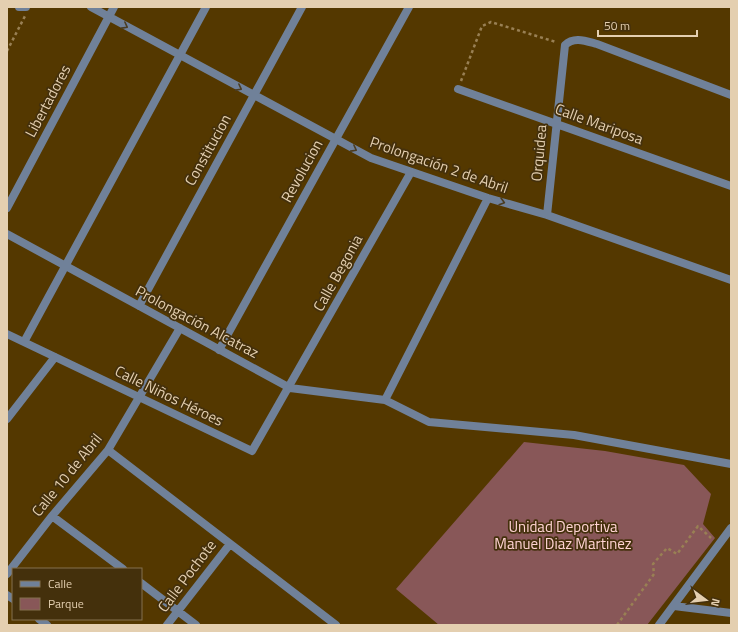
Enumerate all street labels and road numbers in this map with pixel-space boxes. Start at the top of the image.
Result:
street label: Libertadores [19,60,76,141]
street label: Calle Mariposa [552,97,647,150]
street label: Constitucion [178,110,237,190]
street label: Orquidea [525,123,552,182]
street label: Prolongación 2 de Abril [367,130,511,199]
street label: Revolucion [275,135,328,206]
street label: Calle Begonia [307,230,368,315]
street label: Prolongación Alcatraz [131,279,263,364]
street label: Calle Niños Héroes [111,359,227,432]
street label: Calle 10 de Abril [26,428,107,521]
street label: Calle Pochote [152,535,222,617]

